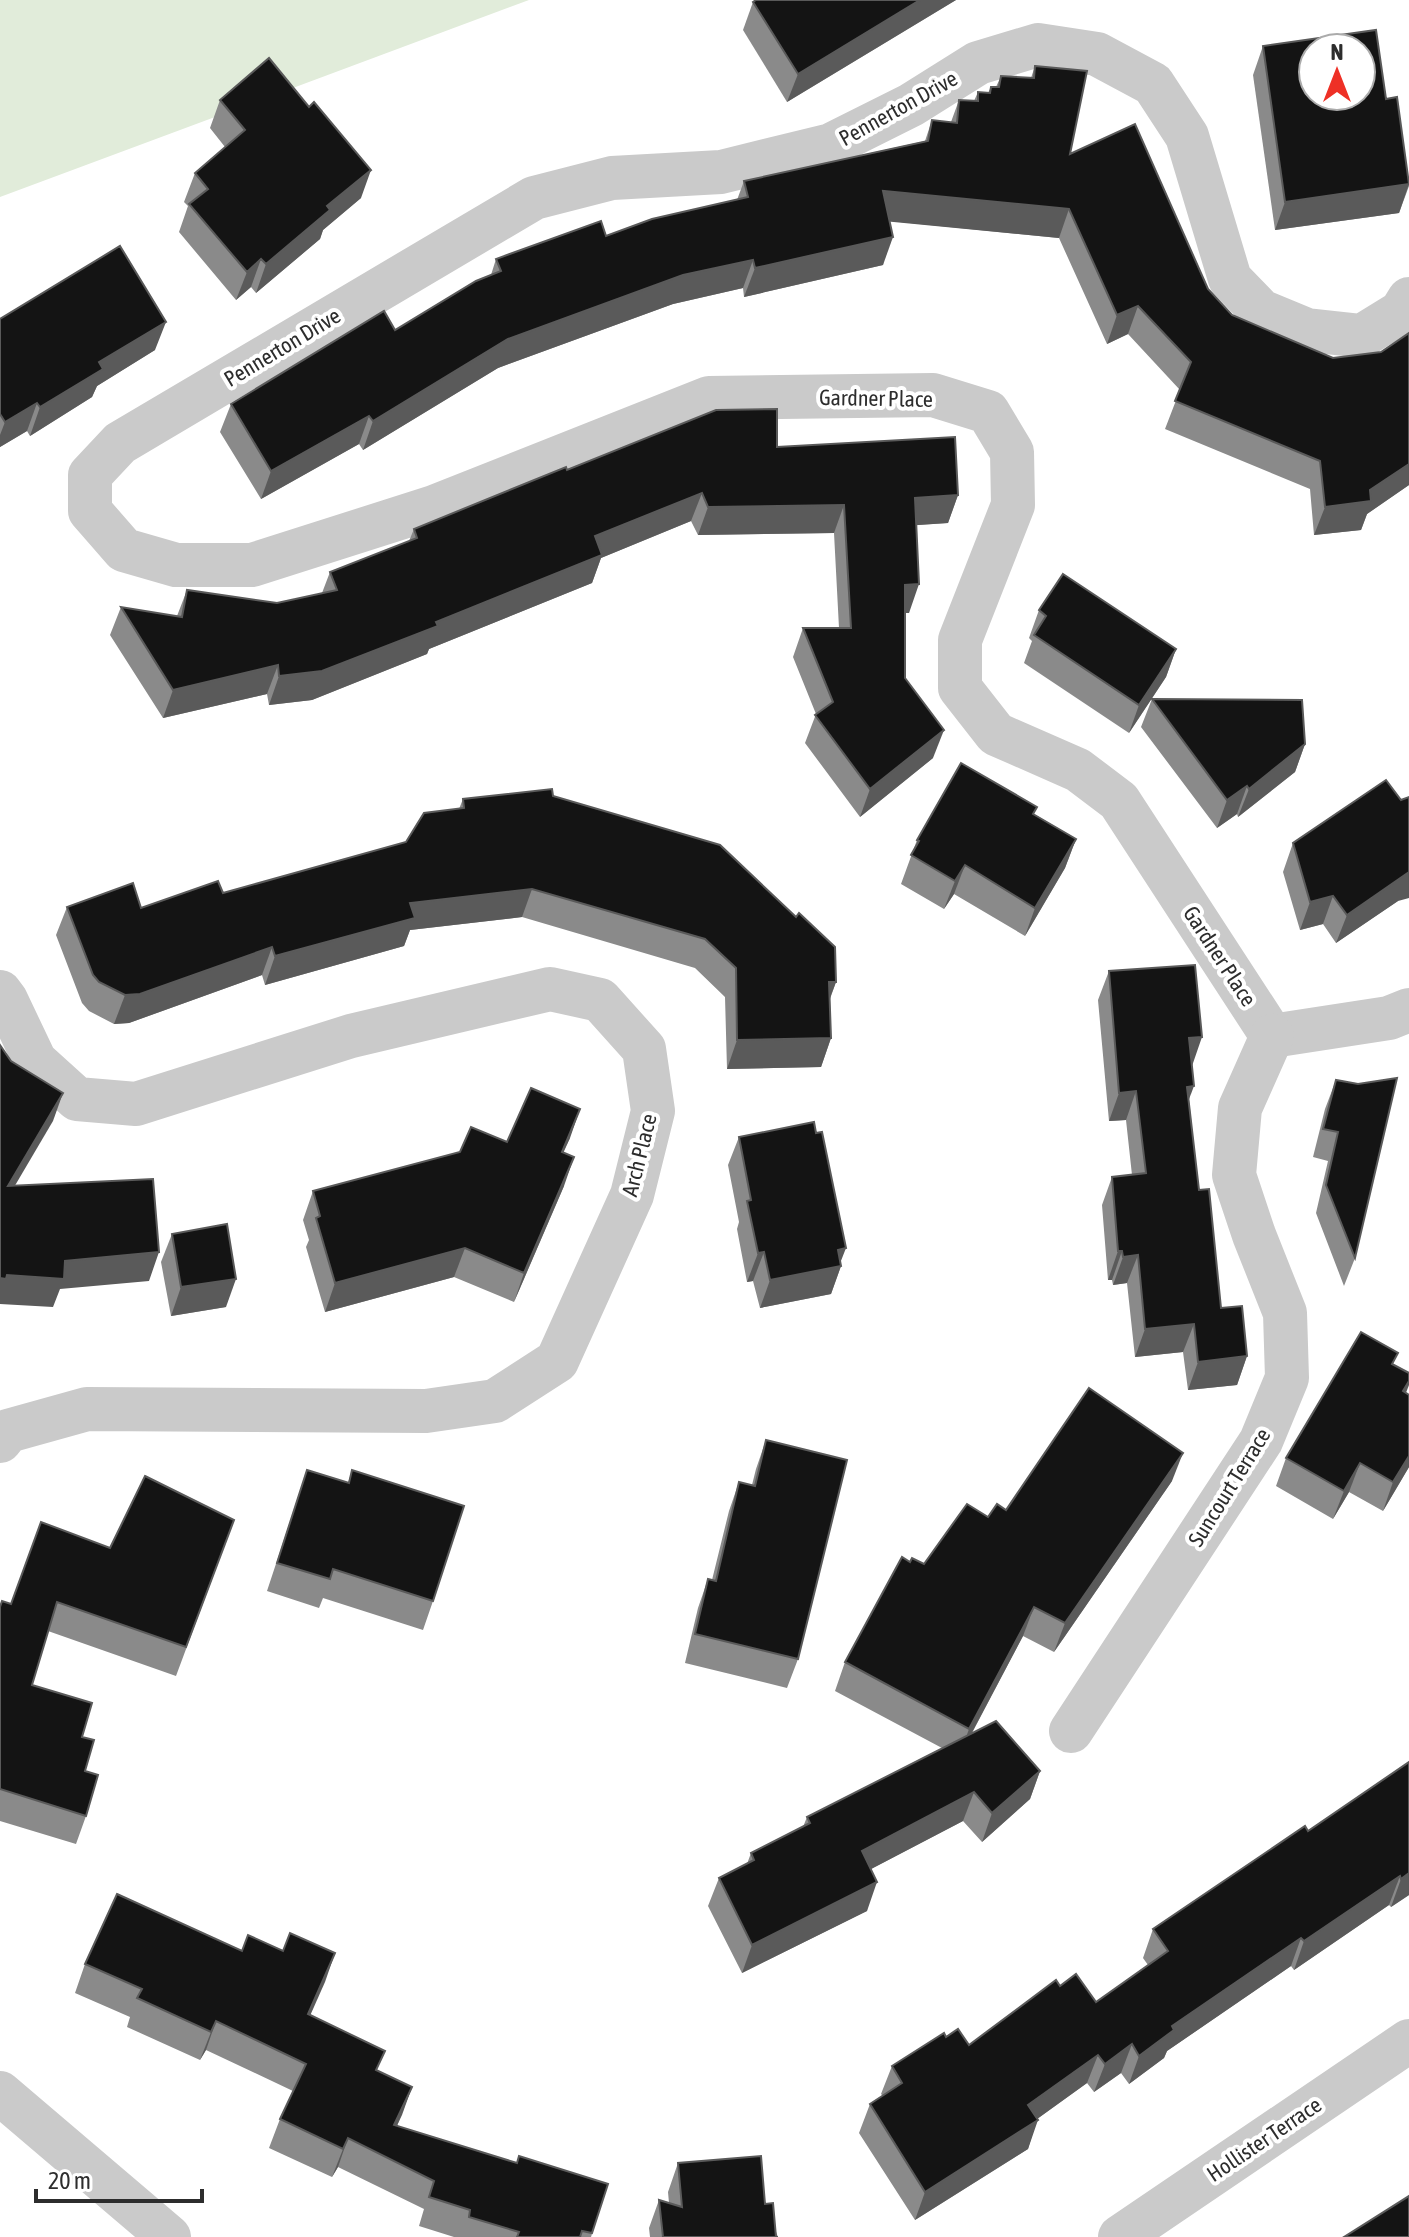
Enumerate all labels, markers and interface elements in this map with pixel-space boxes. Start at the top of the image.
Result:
north arrow [1297,32,1377,112]
text: N [1331,39,1343,65]
street label: Pennerton Drive [834,65,962,151]
street label: Pennerton Drive [219,302,345,392]
street label: Gardner Place [819,384,933,412]
street label: Gardner Place [1178,901,1262,1011]
street label: Arch Place [616,1111,662,1199]
street label: Suncourt Terrace [1182,1423,1276,1551]
street label: Hollister Terrace [1202,2091,1326,2187]
scale bar [36,2153,202,2203]
text: 20 m [48,2167,91,2194]

